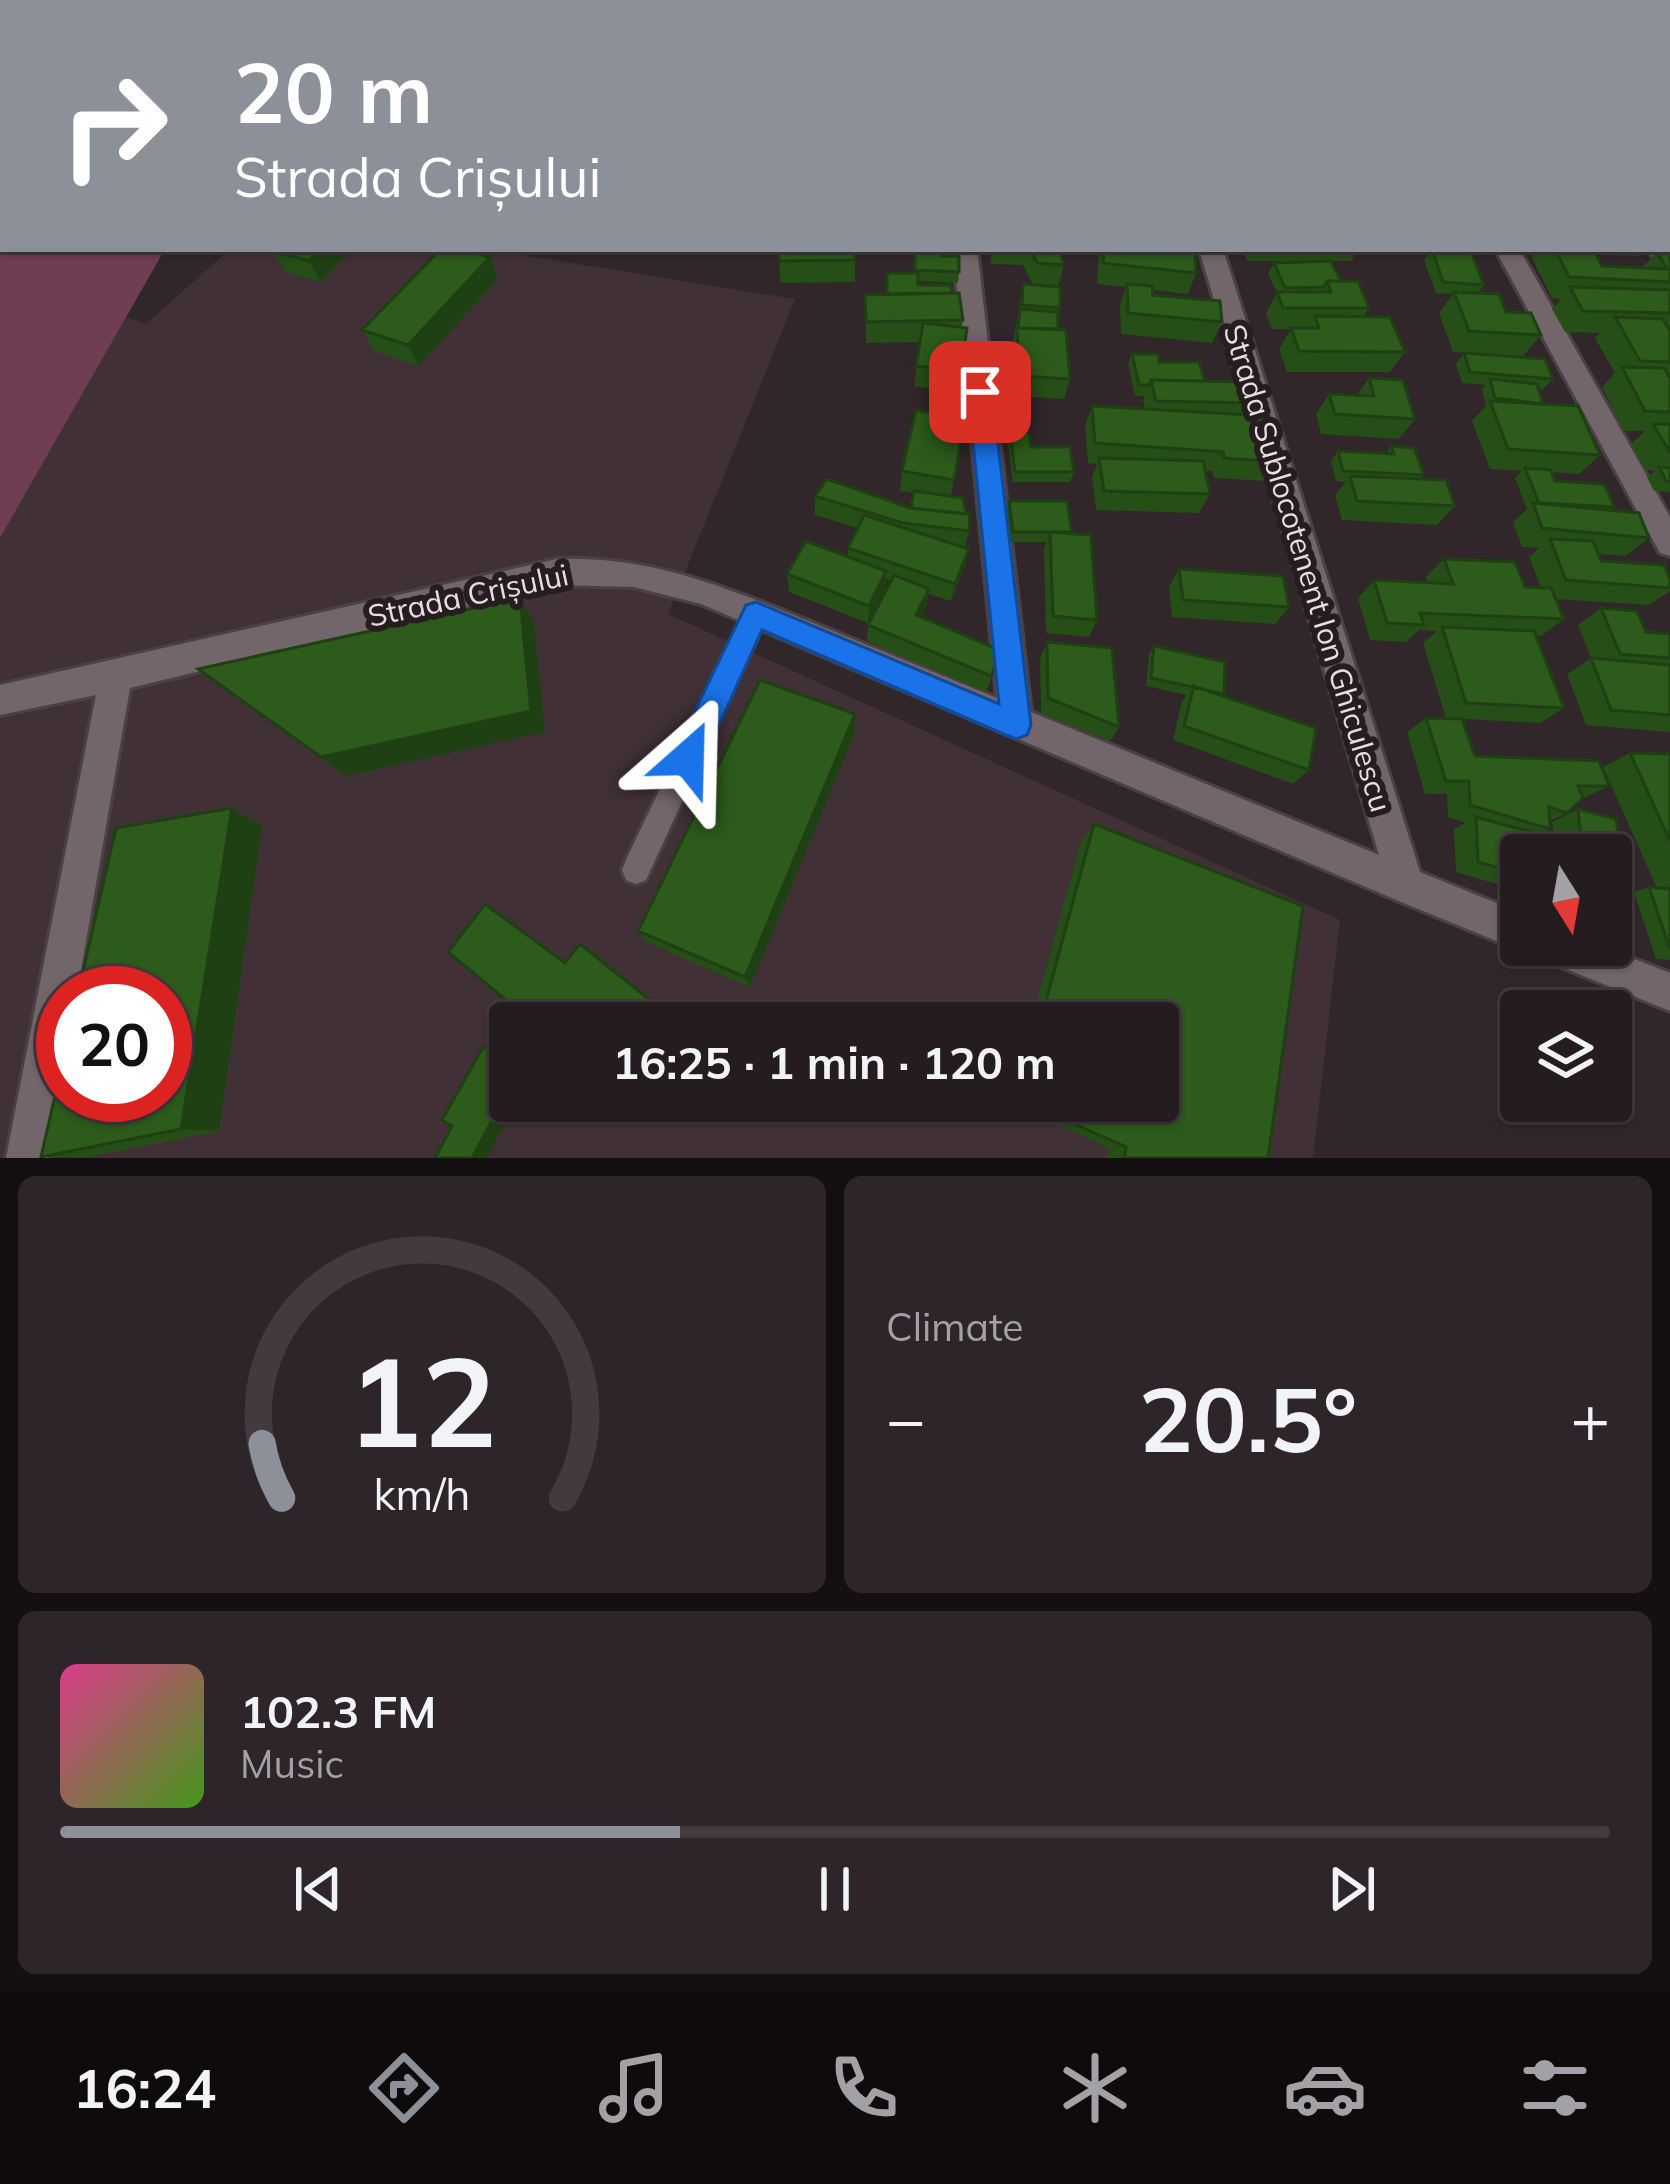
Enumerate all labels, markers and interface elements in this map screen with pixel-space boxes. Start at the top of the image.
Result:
text: 20 m [234,39,433,144]
icon: right [36,48,192,204]
text: Strada Crișului [234,143,601,211]
street label: Strada Sublocotenent Ion Ghiculescu [1216,320,1400,816]
pin [929,341,1031,443]
icon: arrive [947,359,1013,425]
street label: Strada Crișului [364,555,572,635]
position arrow [625,695,751,821]
north arrow [1500,834,1632,966]
map controls [1500,834,1632,1122]
speed limit sign: 20 [36,966,192,1122]
button: layers [1500,990,1632,1122]
text: 16:25 · 1 min · 120 m [612,1034,1056,1090]
text: Climate [886,1302,1024,1351]
text: 12 [347,1322,497,1478]
text: 20.5° [1139,1362,1357,1475]
text: − [886,1377,926,1460]
text: + [1570,1377,1610,1460]
text: km/h [373,1466,471,1520]
text: 102.3 FM [240,1683,436,1739]
text: Music [240,1739,344,1788]
icon: previous [285,1856,351,1922]
icon: pause [802,1856,868,1922]
icon: next [1319,1856,1385,1922]
icon: directions [362,2046,446,2130]
icon: music [592,2046,676,2130]
icon: phone [822,2046,906,2130]
icon: climate [1053,2046,1137,2130]
icon: car [1283,2046,1367,2130]
icon: filters [1513,2046,1597,2130]
text: 16:24 [73,2054,216,2122]

